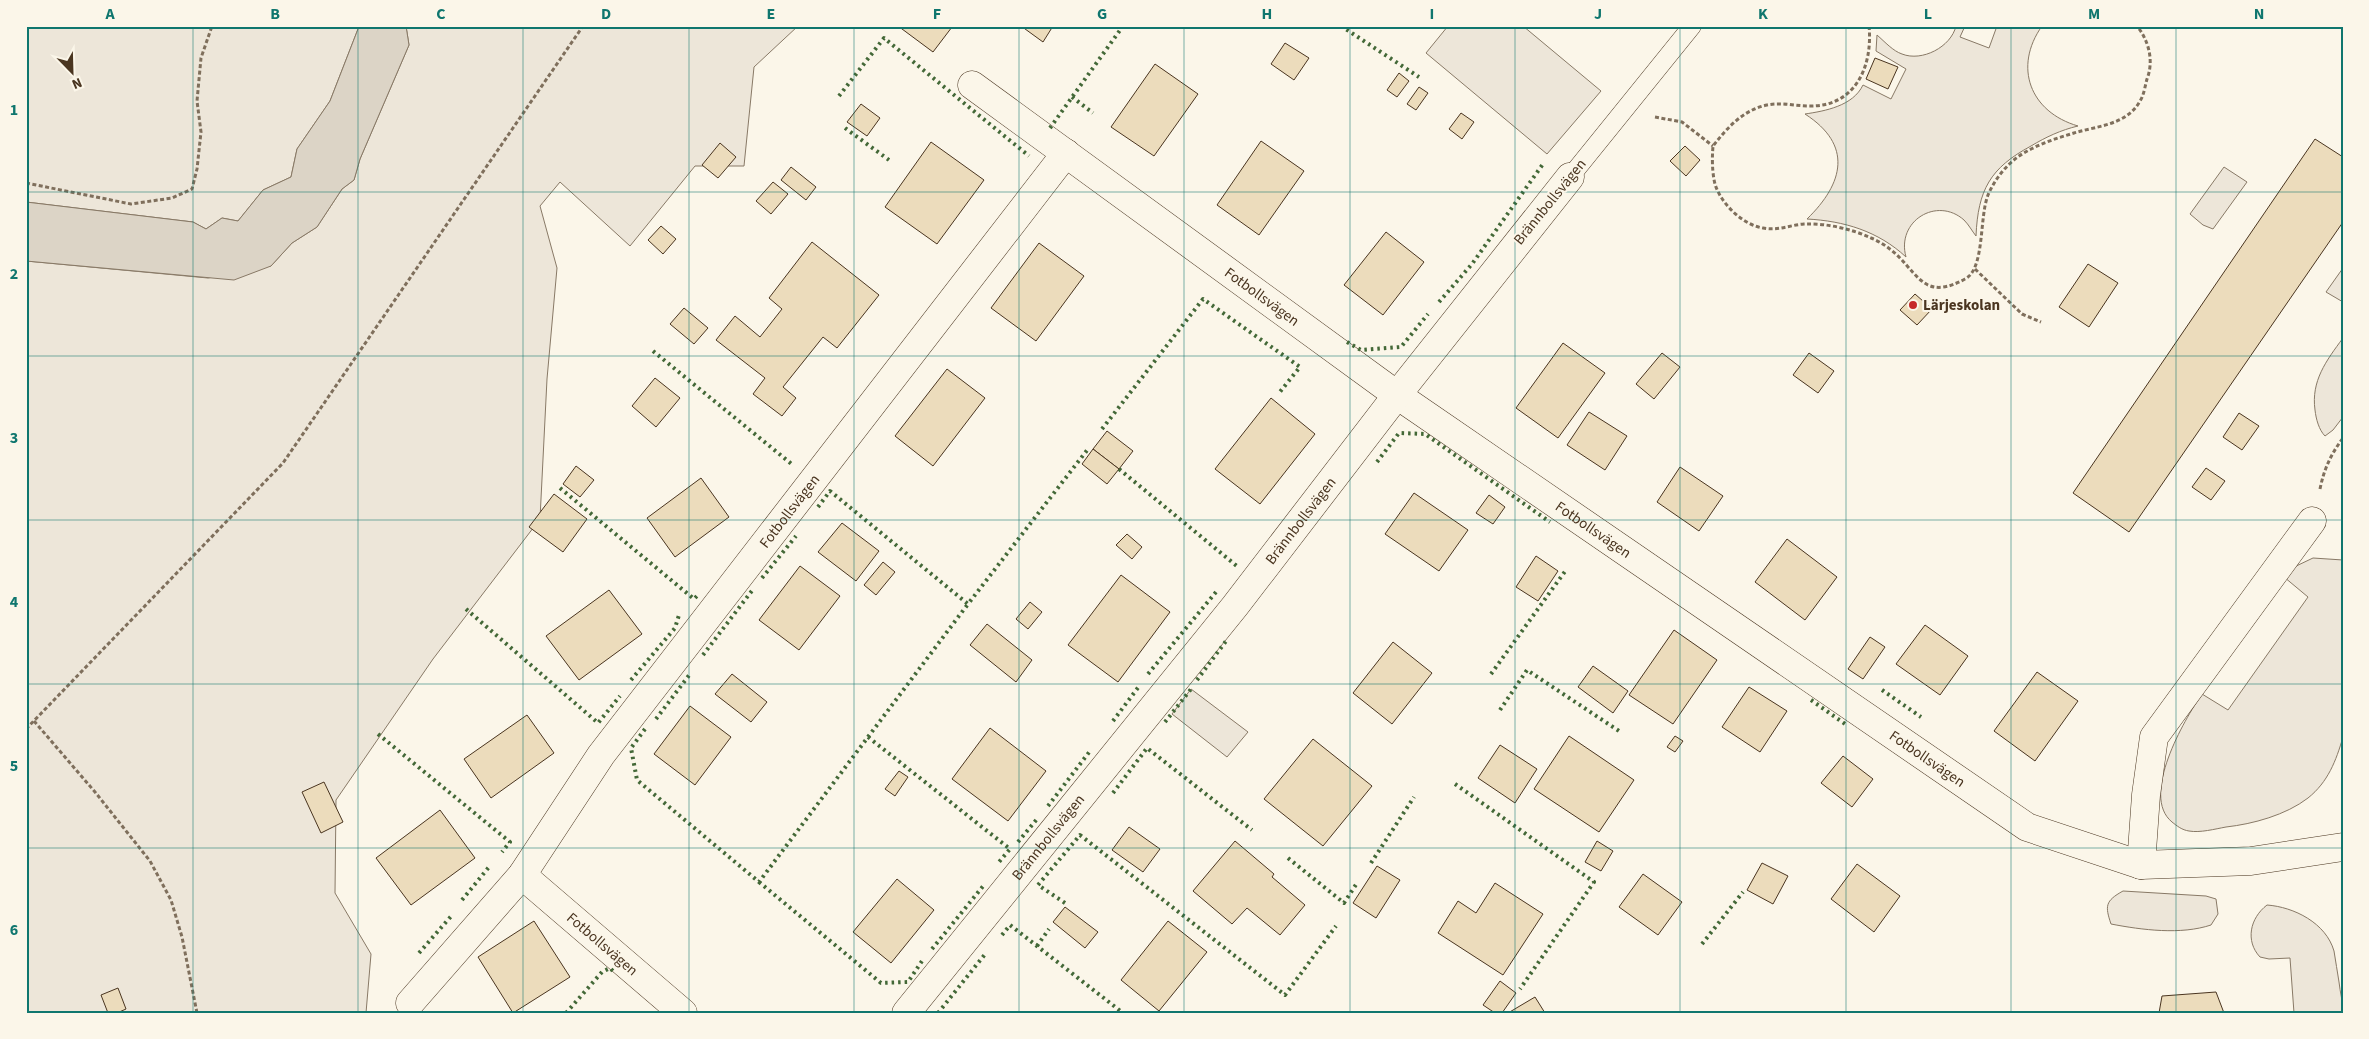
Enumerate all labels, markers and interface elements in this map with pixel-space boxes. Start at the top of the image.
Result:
text: A [104,3,115,25]
text: B [270,3,280,25]
text: C [436,3,446,25]
text: D [601,3,611,25]
text: E [767,3,775,25]
text: F [933,3,941,25]
text: G [1097,3,1107,25]
text: H [1262,3,1272,25]
text: I [1430,3,1434,25]
text: J [1594,3,1602,25]
text: K [1758,3,1768,25]
text: L [1924,3,1932,25]
text: M [2088,3,2100,25]
text: N [2254,3,2264,25]
north arrow [48,48,98,98]
text: N [68,72,85,94]
text: 1 [10,99,18,121]
street label: Brännbollsvägen [1509,154,1591,250]
street label: Fotbollsvägen [1220,262,1304,331]
text: 2 [10,263,18,285]
place label: Lärjeskolan [1923,295,2000,316]
marker: Lärjeskolan [1907,299,1919,311]
text: 3 [10,427,18,449]
street label: Fotbollsvägen [754,470,825,552]
street label: Brännbollsvägen [1260,472,1341,569]
street label: Fotbollsvägen [1551,496,1635,563]
text: 4 [10,591,19,613]
street label: Fotbollsvägen [1885,725,1969,792]
text: 5 [10,755,18,777]
street label: Brännbollsvägen [1007,790,1089,885]
street label: Fotbollsvägen [562,907,643,981]
text: 6 [10,919,18,941]

